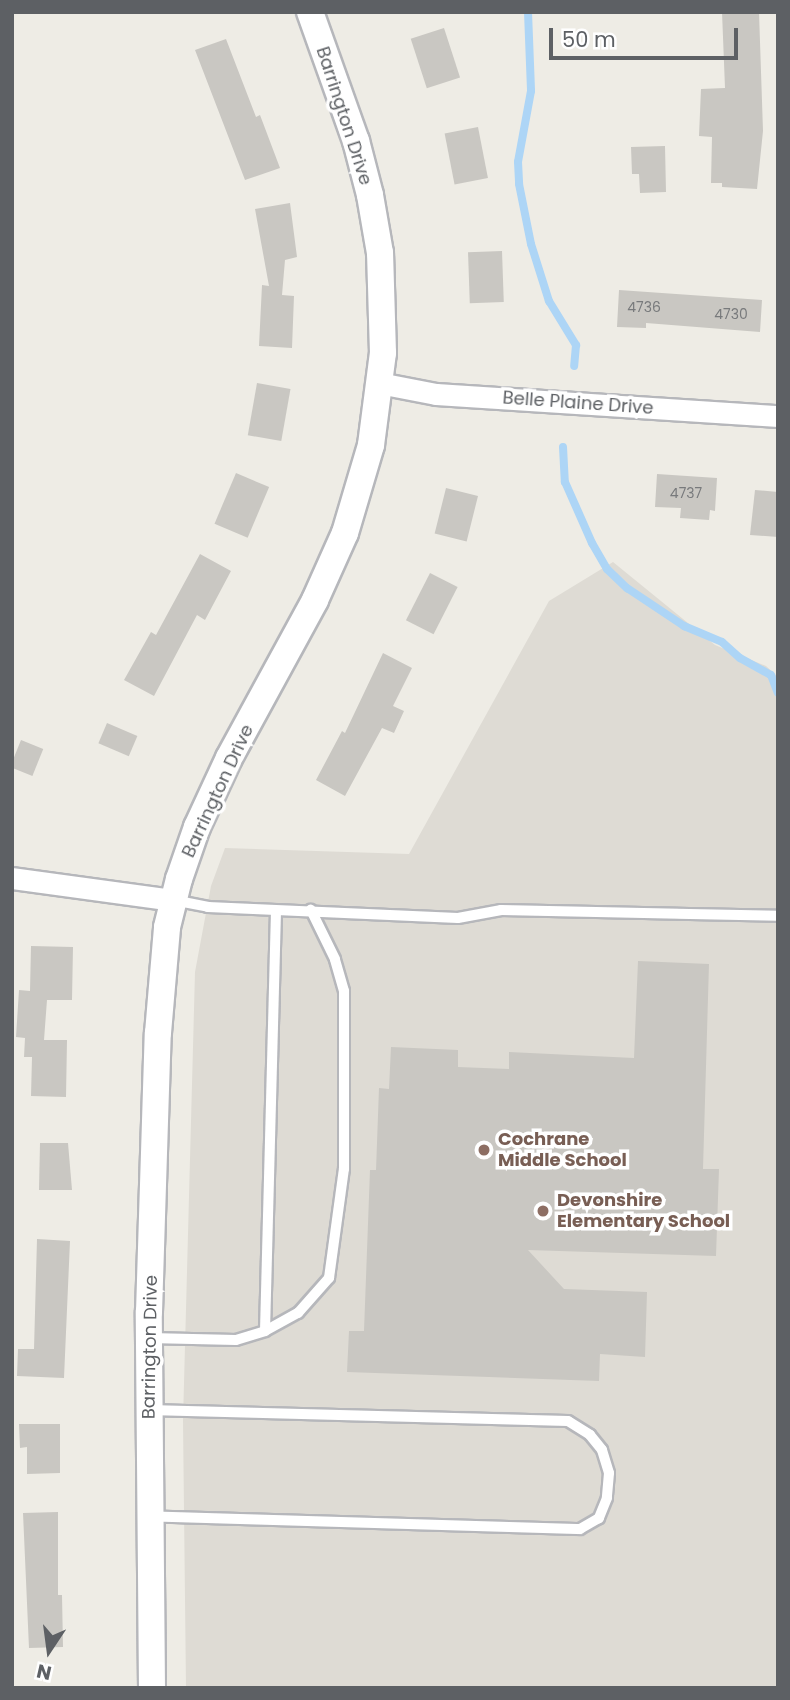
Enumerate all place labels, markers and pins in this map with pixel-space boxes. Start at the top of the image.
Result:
place label: Cochrane Middle School [498,1129,627,1172]
marker: Cochrane Middle School [476,1142,492,1158]
place label: Devonshire Elementary School [557,1190,730,1232]
marker: Devonshire Elementary School [535,1203,551,1219]

